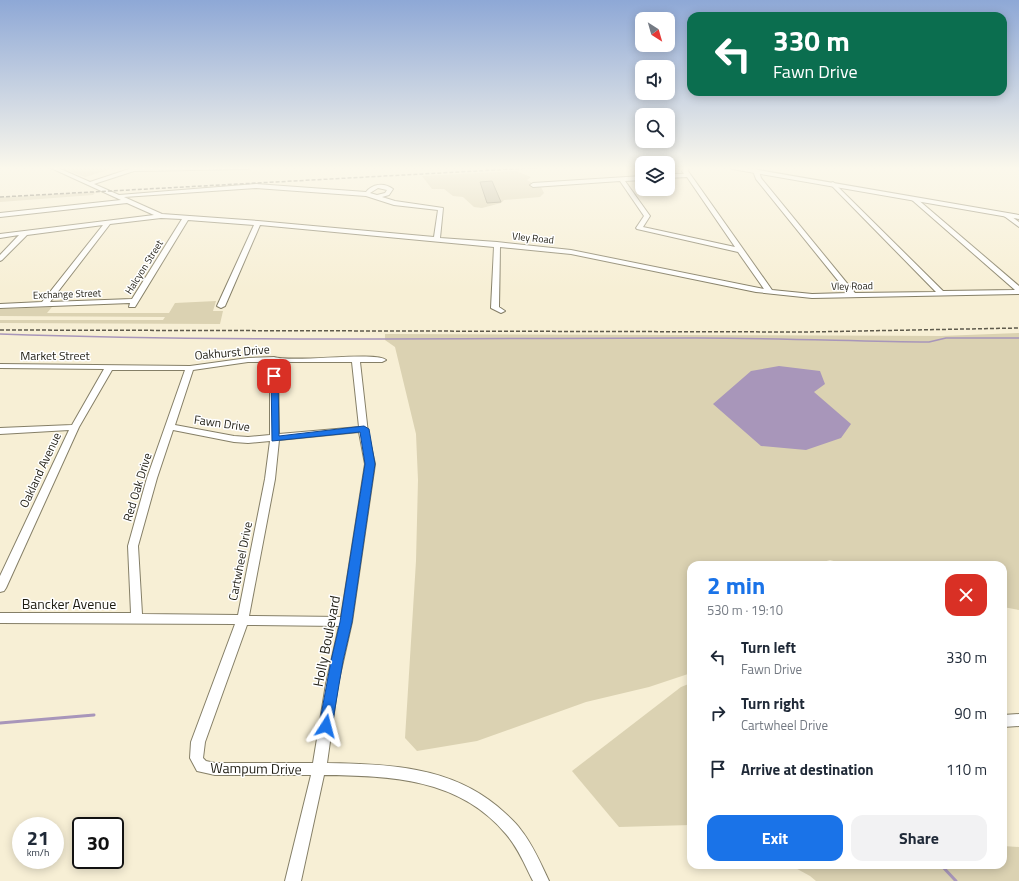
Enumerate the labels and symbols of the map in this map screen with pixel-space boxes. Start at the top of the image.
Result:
north arrow [635,12,675,52]
street label: Vley Road [511,228,555,248]
street label: Halcyon Street [121,236,167,297]
street label: Vley Road [831,278,873,294]
street label: Exchange Street [33,285,102,303]
street label: Oakhurst Drive [194,339,270,365]
street label: Market Street [20,346,91,365]
pin [257,359,291,393]
street label: Fawn Drive [193,410,251,436]
street label: Oakland Avenue [14,429,66,511]
street label: Red Oak Drive [118,450,156,524]
street label: Cartwheel Drive [223,520,257,602]
street label: Bancker Avenue [22,593,116,614]
street label: Holly Boulevard [307,594,345,688]
position arrow [305,705,347,747]
street label: Wampum Drive [210,757,302,779]
speed limit sign: 30 [72,817,124,869]

